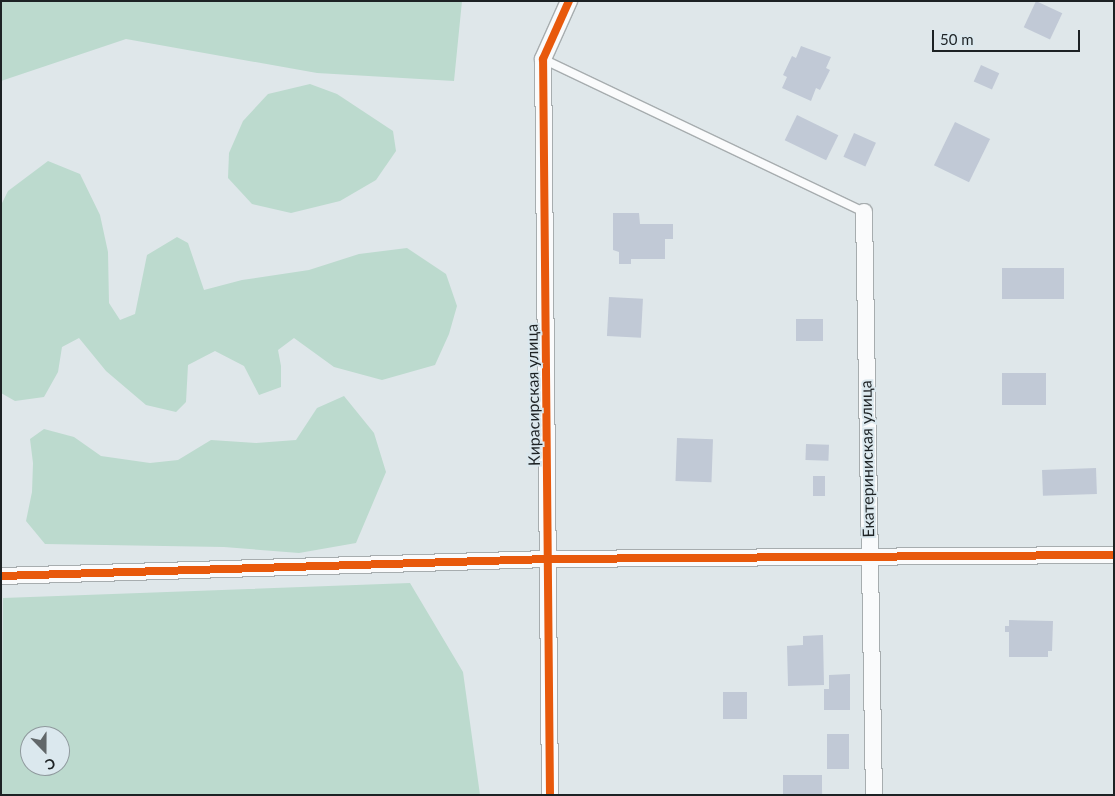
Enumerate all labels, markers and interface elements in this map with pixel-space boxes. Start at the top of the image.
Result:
scale bar [935,20,1082,52]
text: 50 m [940,30,974,48]
street label: Кирасирская улица [522,324,544,466]
street label: Екатериниская улица [856,380,878,538]
north arrow [20,726,70,776]
text: С [43,755,58,774]

